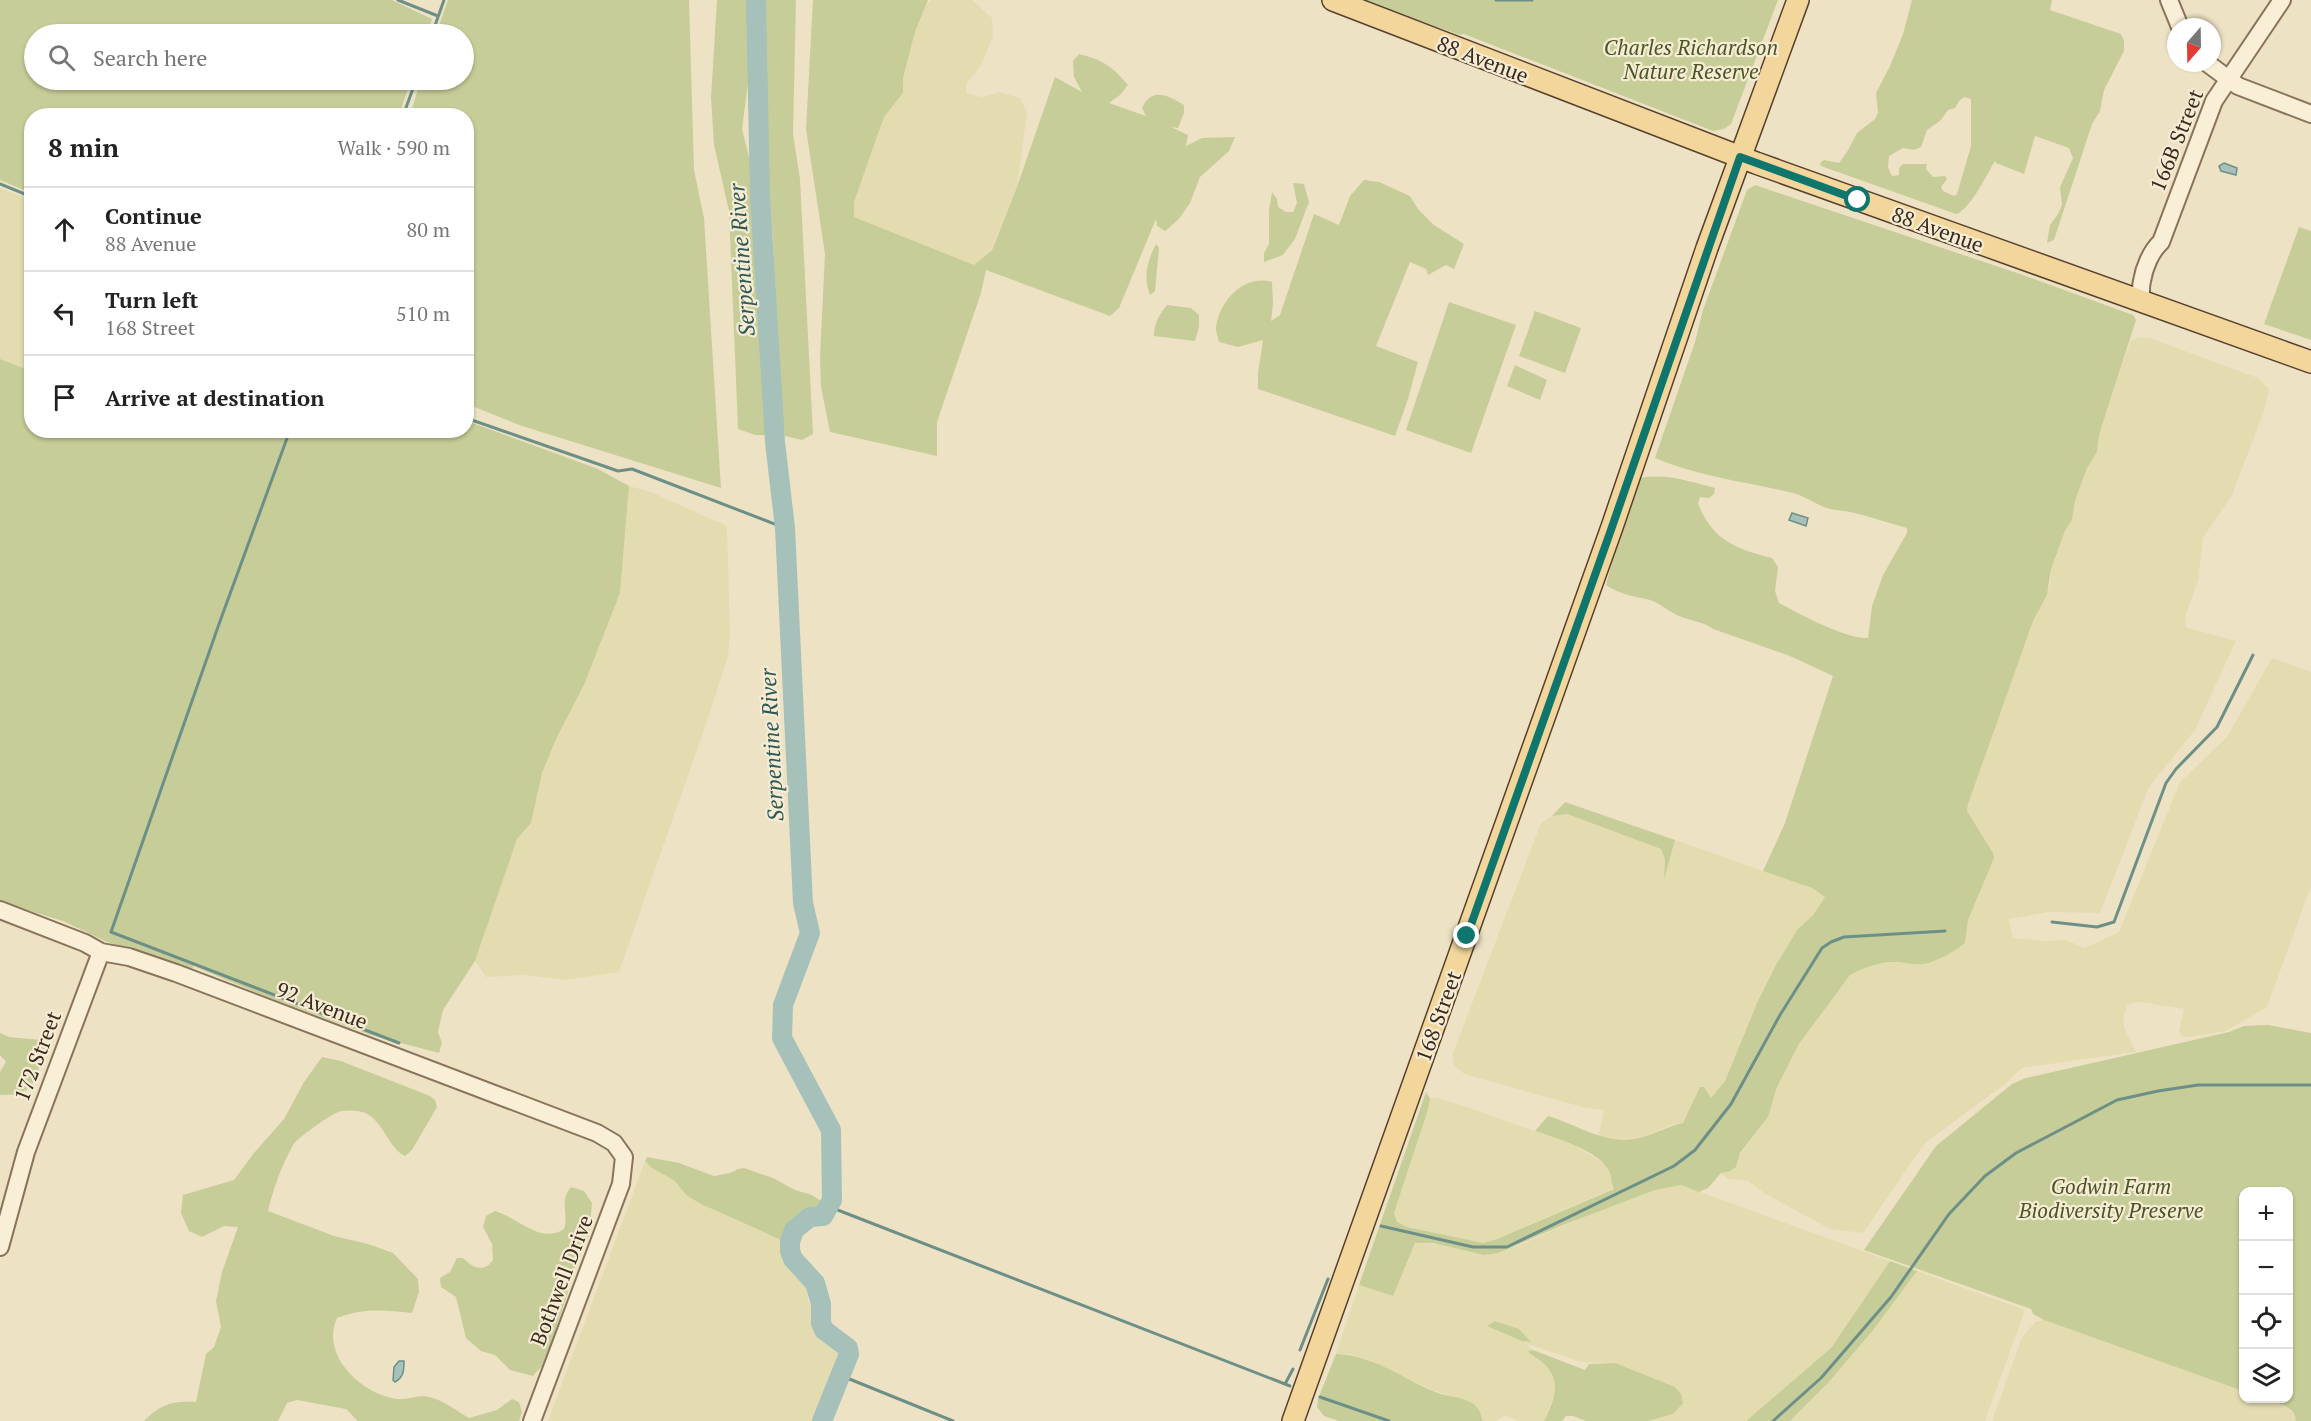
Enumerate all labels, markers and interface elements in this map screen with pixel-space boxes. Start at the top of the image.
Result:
north arrow [2167,18,2221,72]
search box [24,24,474,90]
street label: 88 Avenue [1433,29,1533,89]
park label: Charles Richardson Nature Reserve [1604,33,1778,85]
icon: search [45,41,78,74]
text: Search here [93,43,207,72]
street label: 166B Street [2143,85,2209,195]
text: 8 min [48,130,119,164]
text: Walk · 590 m [338,134,450,161]
water label: Serpentine River [721,181,761,337]
route start [1844,186,1870,212]
street label: 88 Avenue [1888,199,1988,259]
text: Continue [105,201,202,230]
icon: ahead [48,213,81,246]
text: 80 m [407,216,450,243]
text: 88 Avenue [105,230,196,257]
text: Turn left [105,285,198,314]
icon: left [48,297,81,330]
text: 510 m [396,300,450,327]
text: 168 Street [105,314,195,341]
icon: arrive [48,381,81,414]
text: Arrive at destination [105,383,324,412]
water label: Serpentine River [752,666,789,822]
route end [1453,922,1479,948]
street label: 168 Street [1409,967,1467,1065]
street label: 92 Avenue [272,975,372,1035]
street label: 172 Street [7,1007,67,1105]
park label: Godwin Farm Biodiversity Preserve [2018,1172,2204,1224]
map controls [2239,1187,2293,1403]
button: + [2239,1187,2293,1241]
street label: Bothwell Drive [523,1211,599,1349]
button: − [2239,1241,2293,1295]
button: locate [2239,1295,2293,1349]
button: layers [2239,1349,2293,1403]

